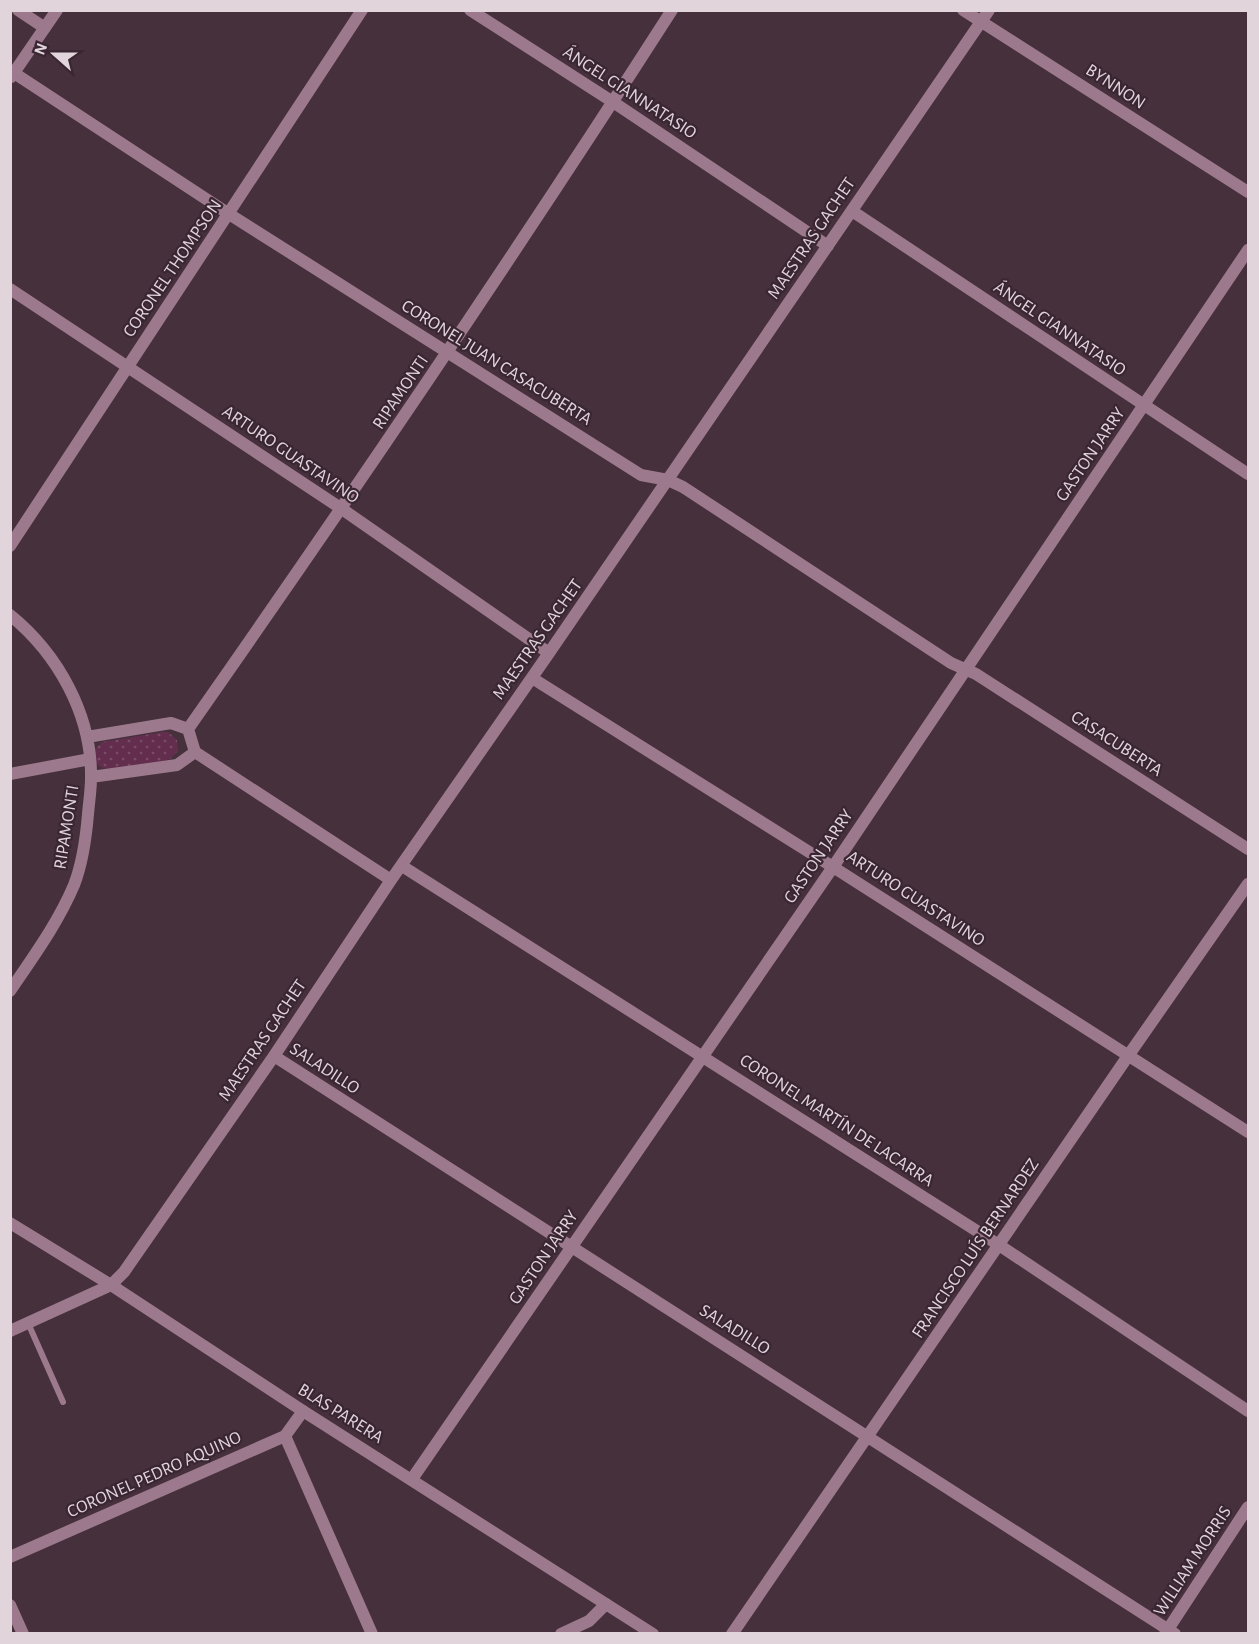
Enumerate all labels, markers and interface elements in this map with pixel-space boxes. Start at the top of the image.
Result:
north arrow [24,24,84,84]
text: N [31,41,50,57]
street label: ÁNGEL GIANNATASIO [560,41,701,143]
street label: BYNNON [1082,61,1149,113]
street label: MAESTRAS GACHET [765,174,859,303]
street label: CORONEL THOMPSON [120,197,225,341]
street label: ÁNGEL GIANNATASIO [990,276,1130,380]
street label: CORONEL JUAN CASACUBERTA [398,297,595,429]
street label: RIPAMONTI [370,352,432,433]
street label: ARTURO GUASTAVINO [219,402,362,507]
street label: GASTON JARRY [1053,404,1129,505]
street label: MAESTRAS GACHET [490,576,586,703]
street label: CASACUBERTA [1068,708,1166,780]
street label: RIPAMONTI [51,784,83,871]
street label: GASTON JARRY [781,806,857,907]
street label: ARTURO GUASTAVINO [843,848,988,950]
street label: MAESTRAS GACHET [216,976,310,1105]
street label: SALADILLO [286,1040,362,1098]
street label: CORONEL MARTÍN DE LACARRA [736,1049,939,1191]
street label: FRANCISCO LUÍS BERNARDEZ [906,1154,1043,1342]
street label: GASTON JARRY [506,1207,582,1308]
street label: SALADILLO [696,1301,773,1358]
street label: BLAS PARERA [295,1381,387,1447]
street label: CORONEL PEDRO AQUINO [65,1428,244,1521]
street label: WILLIAM MORRIS [1151,1503,1235,1620]

